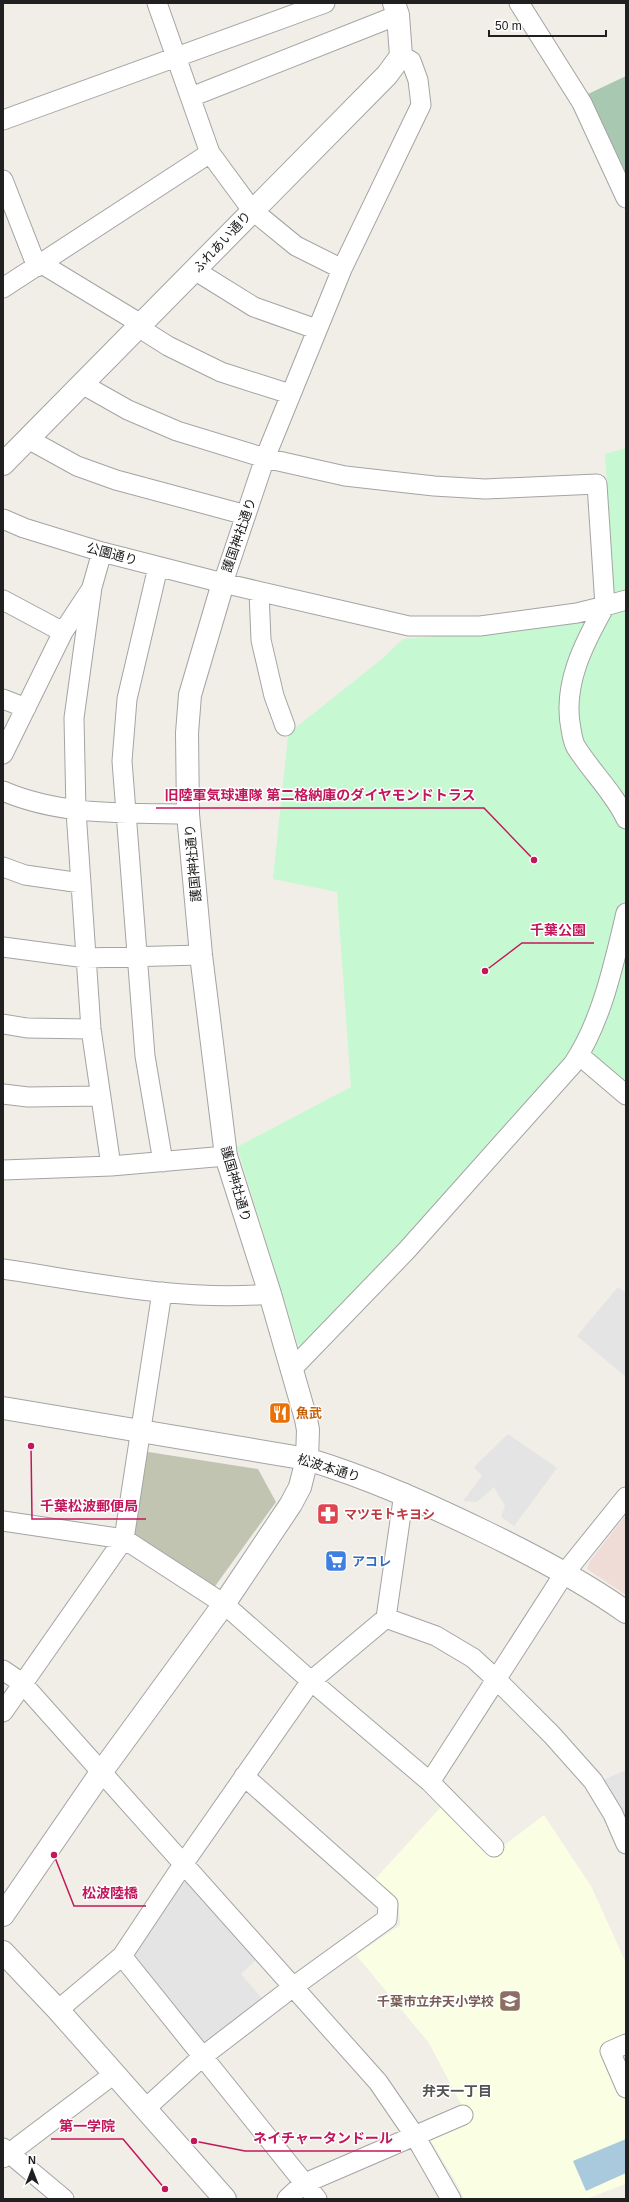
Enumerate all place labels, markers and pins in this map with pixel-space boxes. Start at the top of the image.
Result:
callout: 旧陸軍気球連隊 第二格納庫のダイヤモンドトラス [156,782,484,808]
callout: 千葉公園 [522,917,594,943]
restaurant icon: 魚武 [267,1400,293,1426]
place label: 魚武 [296,1406,322,1421]
callout: 千葉松波郵便局 [32,1493,146,1519]
pharmacy icon: マツモトキヨシ [315,1501,341,1527]
place label: マツモトキヨシ [344,1507,435,1522]
supermarket icon: アコレ [323,1548,349,1574]
place label: アコレ [352,1554,391,1569]
callout: 松波陸橋 [74,1880,146,1906]
school or university icon: 千葉市立弁天小学校 [497,1988,523,2014]
place label: 千葉市立弁天小学校 [377,1994,494,2009]
callout: 第一学院 [51,2113,123,2139]
callout: ネイチャータンドール [245,2125,401,2151]

